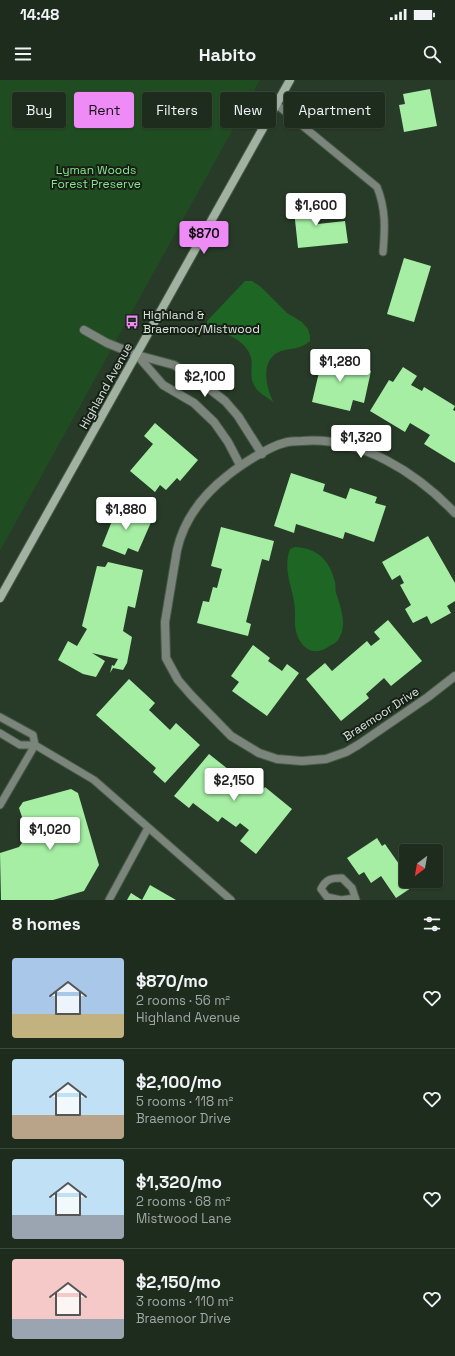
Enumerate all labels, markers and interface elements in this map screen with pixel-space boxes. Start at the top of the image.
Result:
text: 14:48 [20,5,59,24]
icon: menu [12,43,34,65]
text: Habito [199,43,256,66]
icon: search [421,43,443,65]
chip: Buy [12,92,66,128]
chip: Rent [74,92,134,128]
chip: Filters [142,92,212,128]
chip: New [220,92,276,128]
chip: Apartment [284,92,385,128]
park label: Lyman Woods Forest Preserve [51,162,141,192]
pin: $1,600 [283,193,349,227]
text: $1,600 [295,197,337,214]
pin: $870 [180,221,228,255]
text: $870 [188,225,220,242]
place label: Highland & Braemoor/Mistwood [143,307,260,337]
bus stop icon: Highland & Braemoor/Mistwood [124,314,140,330]
street label: Highland Avenue [76,340,136,432]
pin: $1,280 [307,349,373,383]
text: $1,280 [319,353,361,370]
pin: $2,100 [172,364,238,398]
text: $2,100 [184,368,226,385]
pin: $1,320 [328,425,394,459]
text: $1,320 [340,429,382,446]
pin: $1,880 [93,497,159,531]
text: $1,880 [105,501,147,518]
street label: Braemoor Drive [340,683,422,745]
pin: $2,150 [201,768,267,802]
text: $2,150 [214,772,254,789]
pin: $1,020 [17,817,83,851]
text: $1,020 [29,821,71,838]
north arrow [399,844,443,888]
map controls [399,844,443,888]
text: 8 homes [12,913,81,935]
icon: filters [421,913,443,935]
text: $870/mo [136,970,208,992]
icon: home [44,974,92,1022]
icon: heart [421,987,443,1009]
text: 2 rooms · 56 m² [136,992,230,1009]
text: Highland Avenue [136,1009,240,1026]
text: $2,100/mo [136,1071,222,1093]
icon: home [44,1075,92,1123]
icon: heart [421,1088,443,1110]
text: 5 rooms · 118 m² [136,1093,233,1110]
text: Braemoor Drive [136,1110,231,1127]
text: $1,320/mo [136,1171,222,1193]
icon: home [44,1175,92,1223]
icon: heart [421,1188,443,1210]
text: 2 rooms · 68 m² [136,1193,230,1210]
text: Mistwood Lane [136,1210,231,1227]
text: $2,150/mo [136,1271,221,1293]
icon: home [44,1275,92,1323]
icon: heart [421,1288,443,1310]
text: 3 rooms · 110 m² [136,1293,234,1310]
text: Braemoor Drive [136,1310,231,1327]

